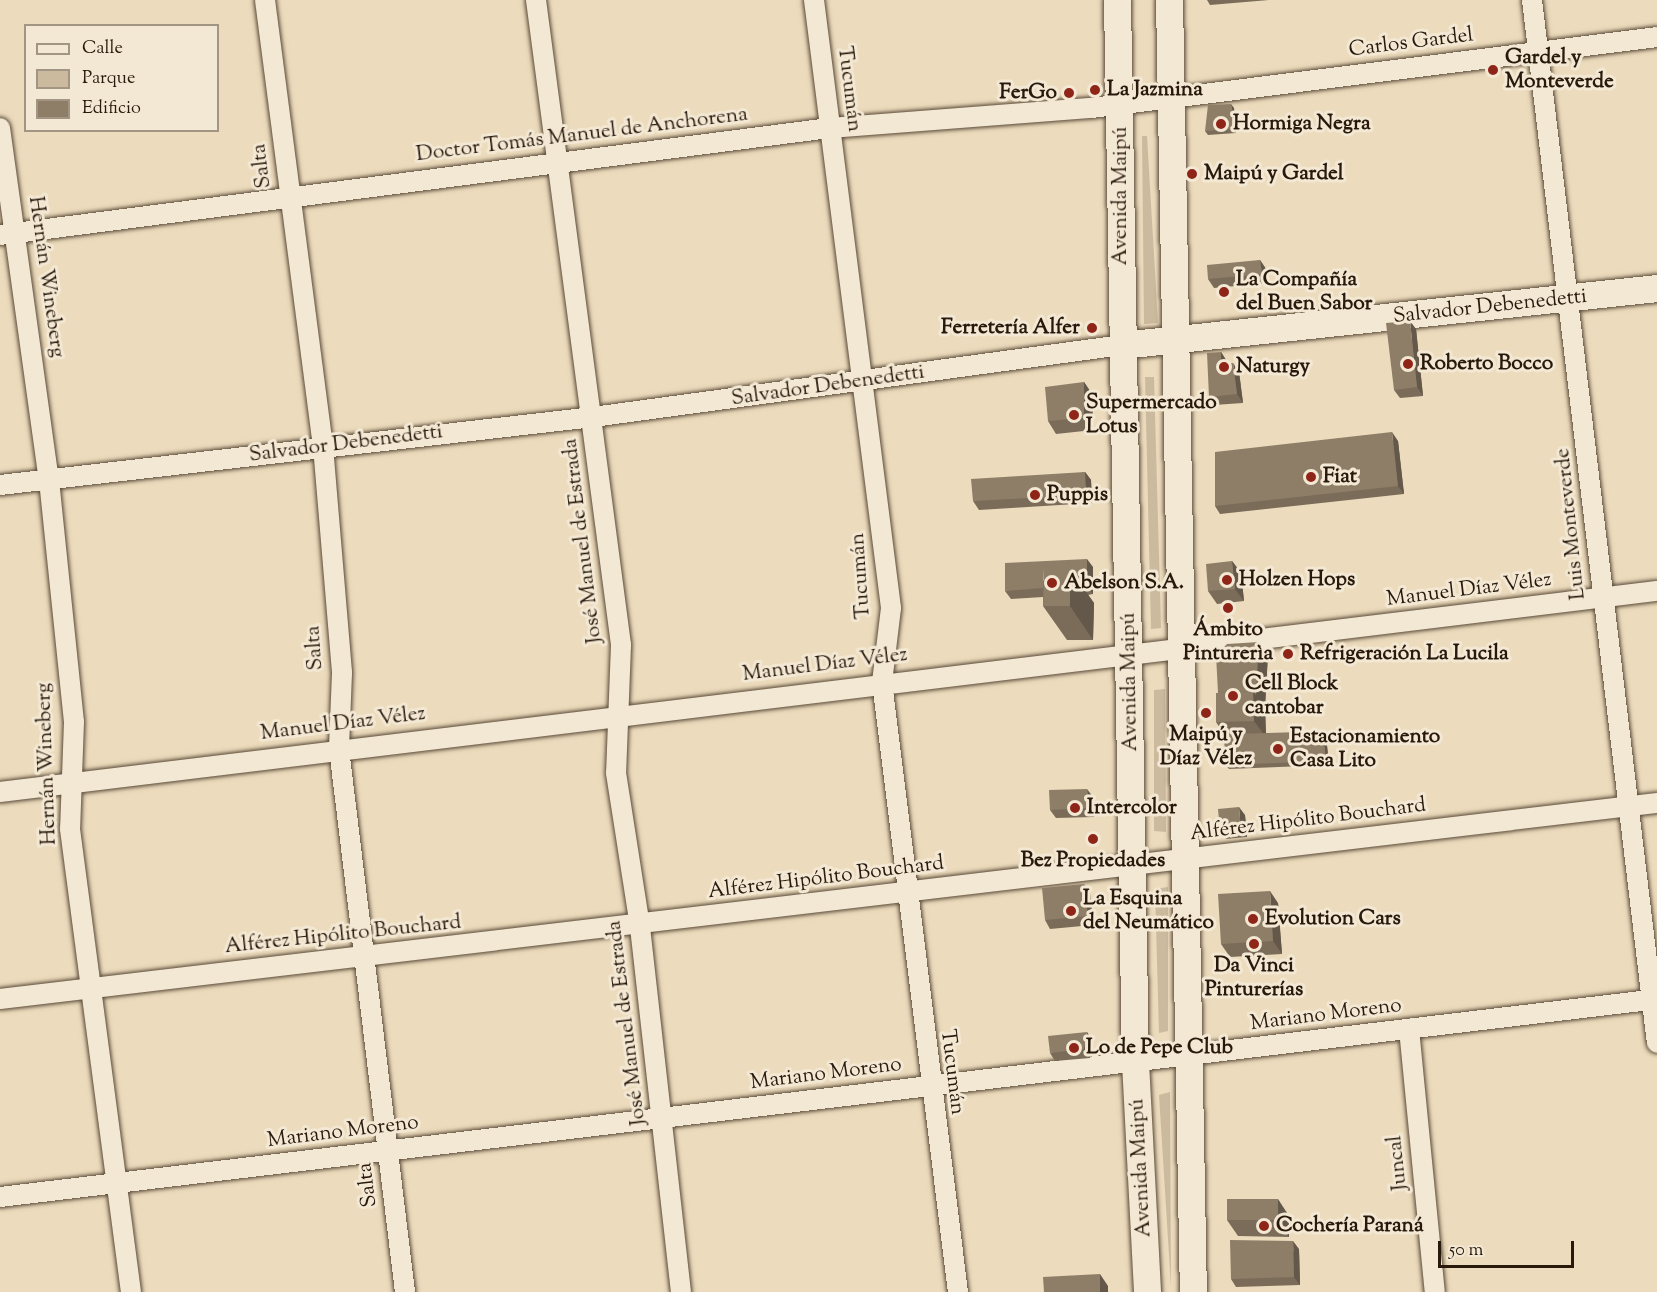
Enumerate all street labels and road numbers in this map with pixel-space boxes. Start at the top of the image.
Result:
street label: Carlos Gardel [1347,23,1475,63]
street label: Tucumán [831,45,867,133]
street label: Doctor Tomás Manuel de Anchorena [415,102,749,168]
street label: Avenida Maipú [1108,127,1134,265]
street label: Salta [247,142,277,190]
street label: Hernán Wineberg [22,195,70,359]
street label: Salvador Debenedetti [1392,284,1588,330]
street label: Salvador Debenedetti [730,360,926,412]
street label: Salvador Debenedetti [248,420,444,468]
street label: José Manuel de Estrada [558,437,608,645]
street label: Luis Monteverde [1551,447,1591,601]
street label: Tucumán [845,532,877,620]
street label: Manuel Díaz Vélez [1385,567,1553,613]
street label: Avenida Maipú [1116,612,1144,752]
street label: Salta [301,625,329,671]
street label: Manuel Díaz Vélez [741,642,909,688]
street label: Hernán Wineberg [32,682,62,846]
street label: Manuel Díaz Vélez [259,701,427,747]
street label: Alférez Hipólito Bouchard [1189,793,1427,847]
street label: Alférez Hipólito Bouchard [707,851,945,905]
street label: Alférez Hipólito Bouchard [224,910,462,960]
street label: José Manuel de Estrada [602,919,652,1127]
street label: Mariano Moreno [1249,993,1403,1037]
street label: Tucumán [934,1028,970,1116]
street label: Mariano Moreno [749,1052,903,1096]
street label: Avenida Maipú [1125,1098,1157,1238]
street label: Mariano Moreno [266,1110,420,1154]
street label: Juncal [1383,1134,1413,1192]
street label: Salta [353,1161,383,1209]

